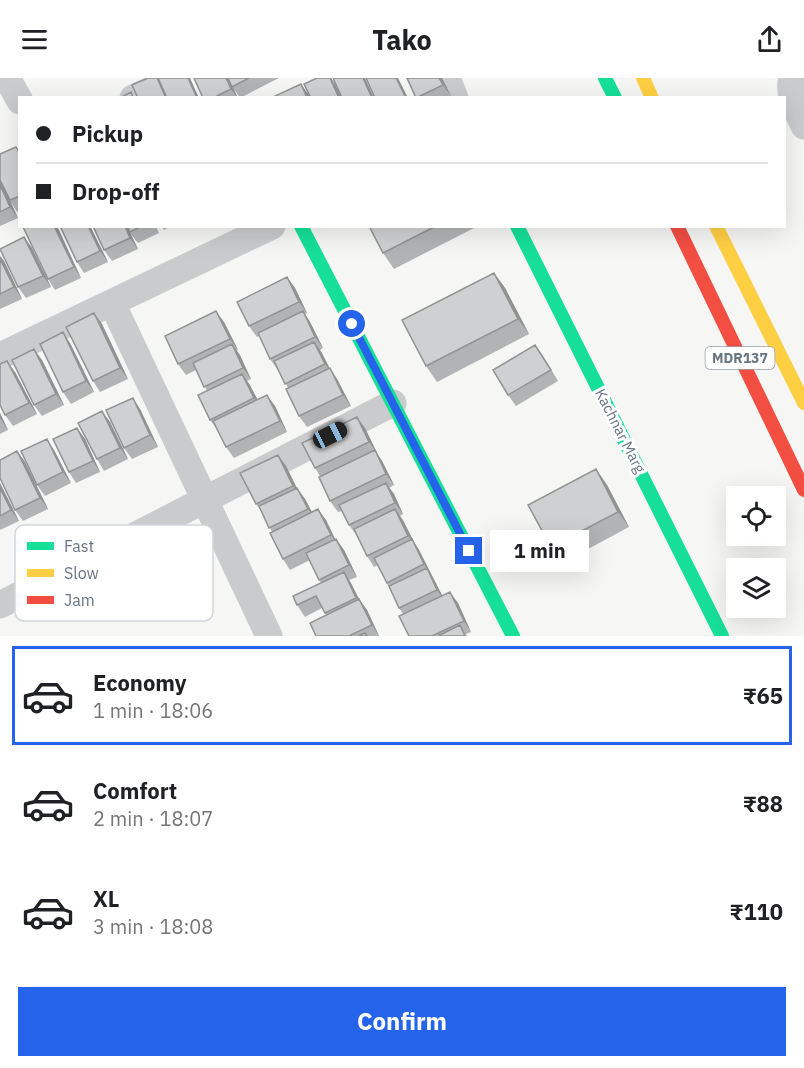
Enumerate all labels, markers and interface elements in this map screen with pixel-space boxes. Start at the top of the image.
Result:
text: Tako [372,22,432,57]
icon: menu [18,23,51,56]
icon: share [753,23,786,56]
text: Pickup [72,119,143,148]
text: Drop-off [72,177,159,206]
route start [338,310,365,337]
road number: MDR137 [706,347,774,369]
street label: Kachnar Marg [591,385,650,476]
car [310,419,350,451]
map controls [726,486,786,618]
button: locate [726,486,786,546]
legend [15,525,213,621]
callout: 1 min [490,530,589,572]
text: Fast [64,536,94,556]
route end [455,537,482,564]
text: 1 min [513,537,566,564]
button: layers [726,558,786,618]
text: Slow [64,563,99,583]
text: Jam [64,590,95,610]
text: Economy [93,668,187,697]
icon: car [21,669,75,723]
text: ₹65 [743,681,783,710]
text: 1 min · 18:06 [93,697,213,724]
text: Comfort [93,776,177,805]
icon: car [21,777,75,831]
text: ₹88 [743,789,783,818]
text: 2 min · 18:07 [93,805,213,832]
text: XL [93,884,119,913]
icon: car [21,885,75,939]
text: ₹110 [730,897,783,926]
text: 3 min · 18:08 [93,913,213,940]
button: Confirm [18,987,786,1056]

